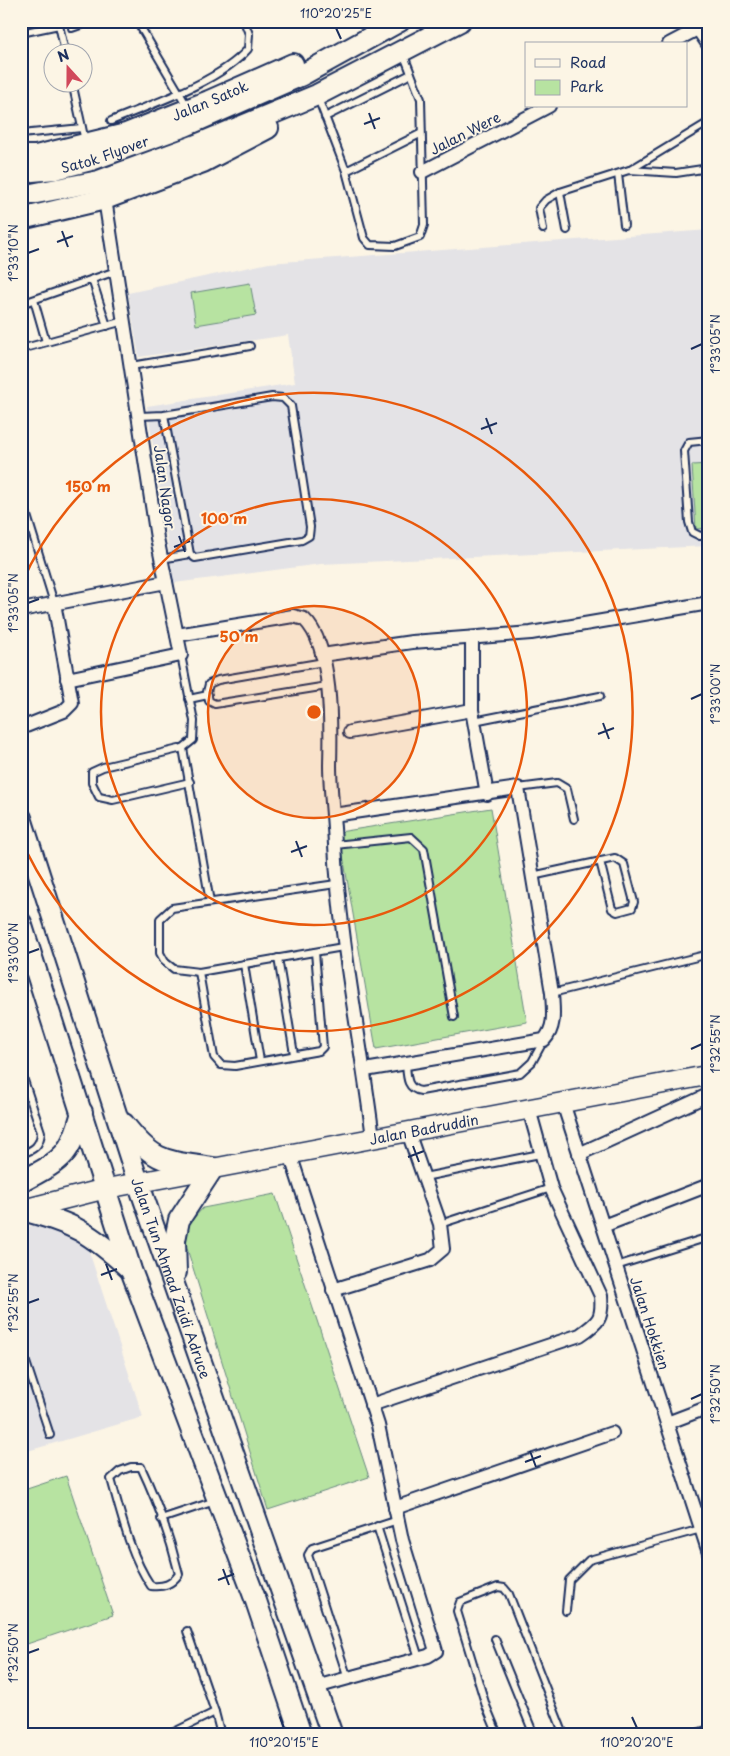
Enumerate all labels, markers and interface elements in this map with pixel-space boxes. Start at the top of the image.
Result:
text: 110°20'25"E [300,4,372,22]
north arrow [42,42,92,92]
legend [525,42,688,108]
text: N [54,44,72,67]
text: Road [570,50,606,73]
text: Park [570,74,604,97]
street label: Jalan Satok [168,75,251,125]
street label: Jalan Were [426,106,504,160]
street label: Satok Flyover [59,129,152,178]
text: 1°33'10"N [4,224,22,282]
text: 1°33'05"N [706,314,724,374]
street label: Jalan Nagor [149,444,181,531]
text: 150 m [65,474,111,497]
text: 100 m [201,506,247,529]
text: 1°33'05"N [4,573,22,633]
text: 50 m [220,624,258,647]
text: 1°33'00"N [706,664,724,724]
centre of rings [305,703,323,721]
text: 1°33'00"N [4,923,22,983]
text: 1°32'55"N [706,1014,724,1074]
street label: Jalan Badruddin [367,1108,480,1149]
street label: Jalan Tun Ahmad Zaidi Adruce [127,1175,217,1382]
text: 1°32'55"N [4,1273,22,1333]
street label: Jalan Hokkien [625,1274,675,1372]
text: 1°32'50"N [706,1364,724,1424]
text: 1°32'50"N [4,1623,22,1683]
text: 110°20'15"E [249,1733,319,1751]
text: 110°20'20"E [600,1733,674,1751]

